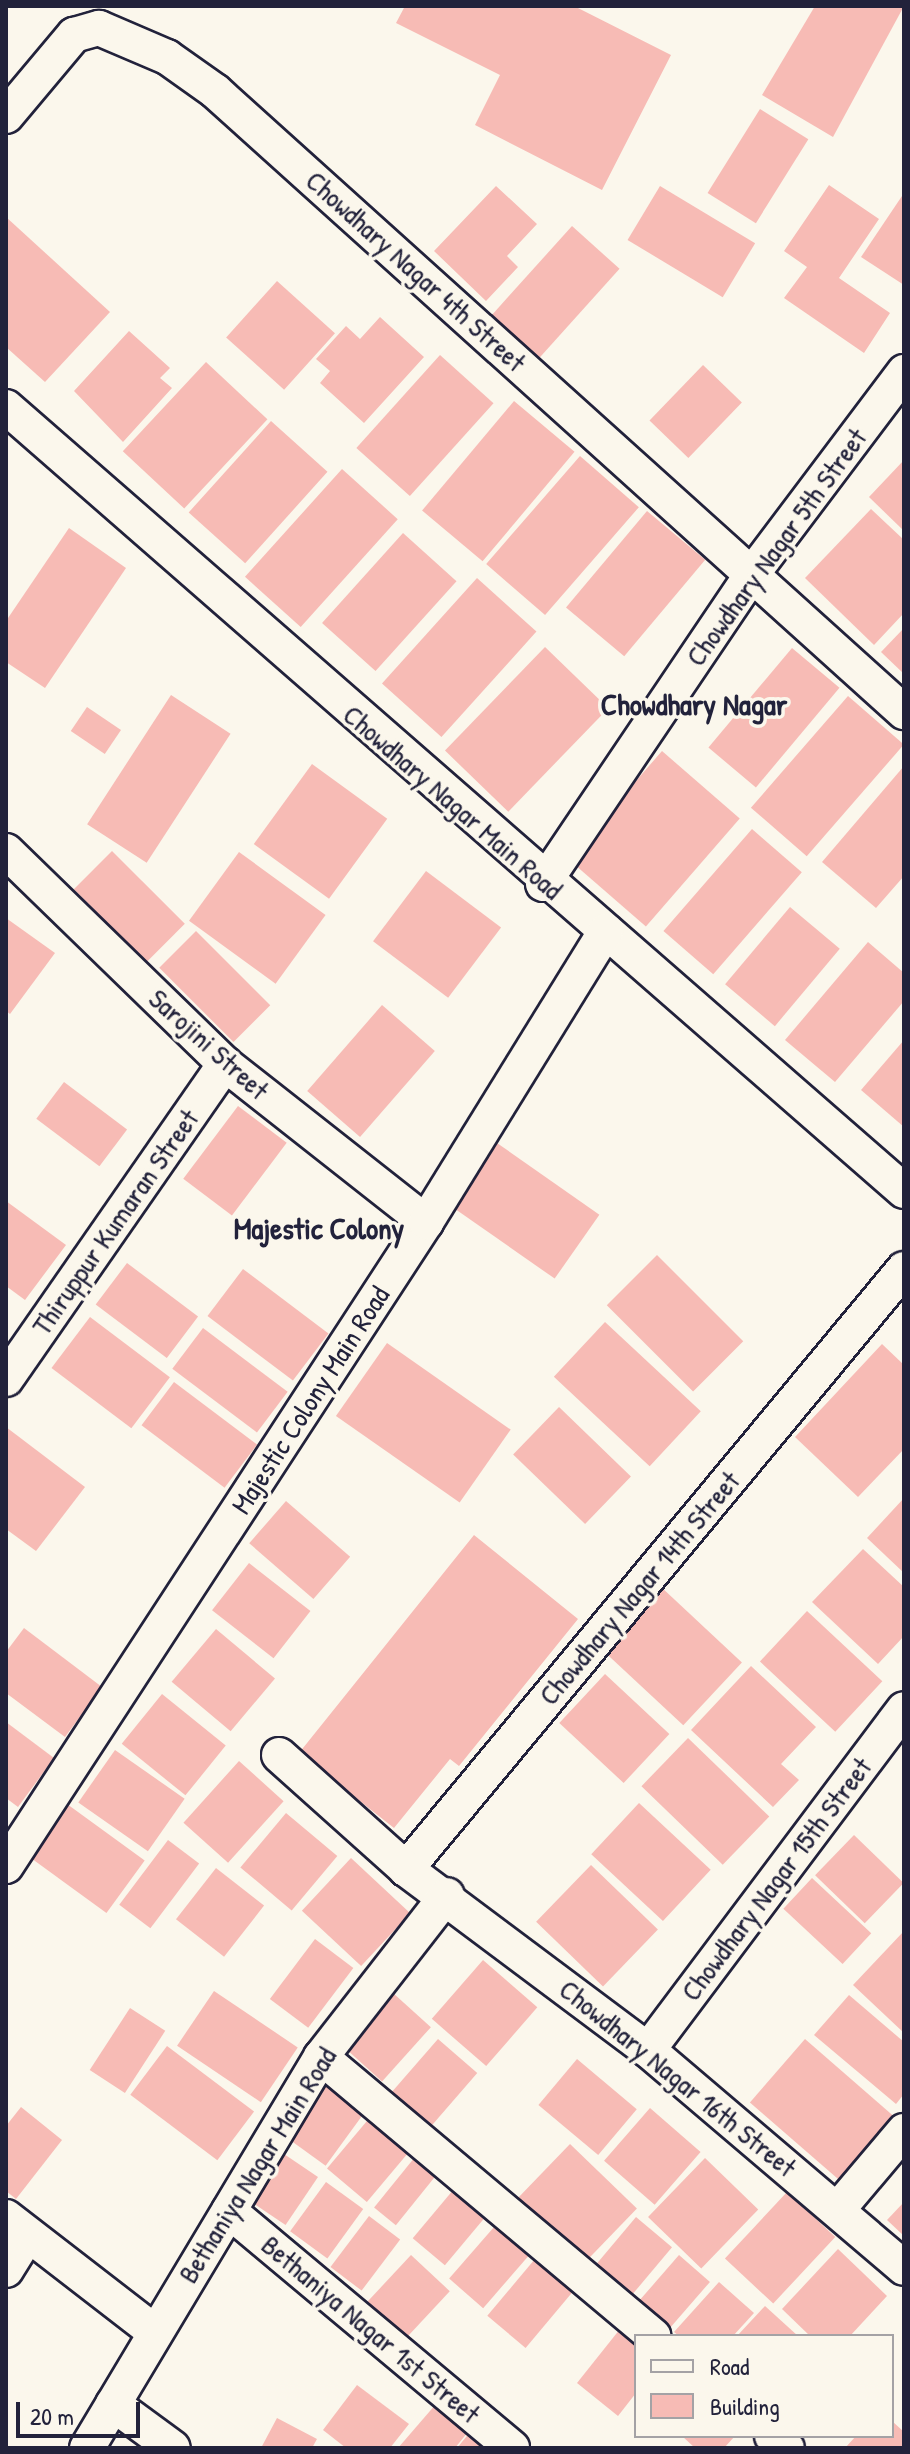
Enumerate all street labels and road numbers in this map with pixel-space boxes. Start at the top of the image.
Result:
street label: Chowdhary Nagar 4th Street [299,163,533,379]
street label: Chowdhary Nagar 5th Street [679,422,873,672]
street label: Chowdhary Nagar Main Road [337,698,569,906]
street label: Sarojini Street [142,982,276,1106]
street label: Thiruppur Kumaran Street [25,1103,205,1341]
street label: Majestic Colony Main Road [224,1280,396,1520]
street label: Chowdhary Nagar 14th Street [532,1464,746,1712]
street label: Chowdhary Nagar 15th Street [674,1751,878,2007]
street label: Chowdhary Nagar 16th Street [553,1972,803,2184]
street label: Bethaniya Nagar Main Road [171,2041,343,2289]
street label: Bethaniya Nagar 1st Street [255,2228,487,2430]

